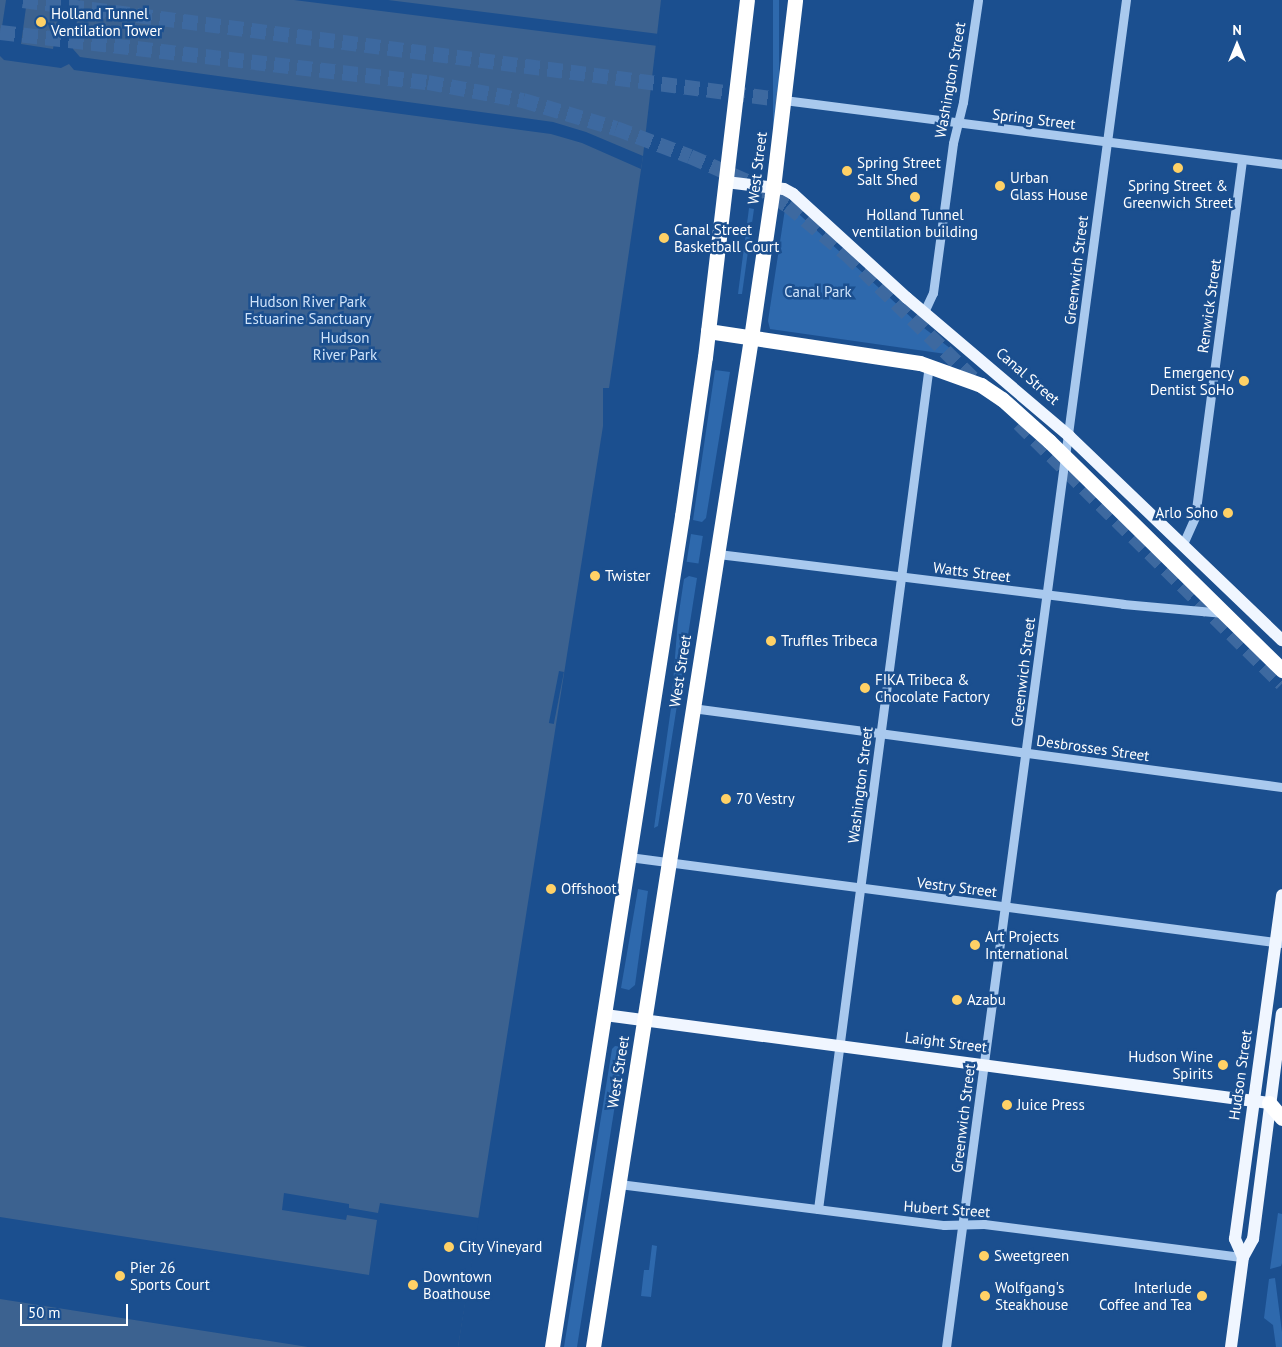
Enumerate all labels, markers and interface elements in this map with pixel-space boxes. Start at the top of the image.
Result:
place label: Holland Tunnel Ventilation Tower [51,4,163,39]
marker: Holland Tunnel Ventilation Tower [35,16,47,28]
north arrow [1212,20,1262,70]
street label: Washington Street [931,21,969,139]
text: N [1232,21,1242,39]
street label: Spring Street [991,105,1077,133]
street label: West Street [744,131,770,205]
place label: Spring Street Salt Shed [857,153,941,188]
marker: Spring Street & Greenwich Street [1172,162,1184,174]
marker: Spring Street Salt Shed [841,165,853,177]
place label: Urban Glass House [1010,168,1088,203]
place label: Spring Street & Greenwich Street [1123,176,1233,211]
marker: Urban Glass House [994,180,1006,192]
marker: Holland Tunnel ventilation building [909,191,921,203]
place label: Holland Tunnel ventilation building [852,205,978,240]
street label: Greenwich Street [1060,214,1092,326]
place label: Canal Street Basketball Court [674,220,779,255]
marker: Canal Street Basketball Court [658,232,670,244]
street label: Renwick Street [1193,258,1225,354]
park label: Canal Park [784,283,852,301]
park label: Hudson River Park Estuarine Sanctuary [245,292,371,327]
park label: Hudson River Park [313,328,377,363]
street label: Canal Street [993,344,1063,408]
place label: Emergency Dentist SoHo [1150,363,1234,398]
marker: Emergency Dentist SoHo [1238,375,1250,387]
place label: Arlo Soho [1155,504,1218,522]
marker: Arlo Soho [1222,507,1234,519]
street label: Watts Street [932,558,1012,586]
place label: Twister [605,567,650,585]
marker: Twister [589,570,601,582]
street label: Greenwich Street [1007,616,1039,728]
place label: Truffles Tribeca [781,632,878,650]
street label: West Street [665,633,695,709]
marker: Truffles Tribeca [765,635,777,647]
place label: FIKA Tribeca & Chocolate Factory [875,670,990,705]
marker: FIKA Tribeca & Chocolate Factory [859,682,871,694]
street label: Washington Street [844,726,876,844]
street label: Desbrosses Street [1035,731,1151,765]
place label: 70 Vestry [736,790,795,808]
marker: 70 Vestry [720,793,732,805]
street label: Vestry Street [916,873,998,901]
place label: Offshoot [561,880,617,898]
marker: Offshoot [545,883,557,895]
place label: Art Projects International [985,927,1068,962]
marker: Art Projects International [969,939,981,951]
place label: Azabu [967,991,1006,1009]
marker: Azabu [951,994,963,1006]
street label: Laight Street [904,1028,988,1056]
street label: Hudson Street [1225,1029,1255,1121]
street label: West Street [603,1034,633,1110]
place label: Hudson Wine Spirits [1128,1047,1213,1082]
marker: Hudson Wine Spirits [1217,1059,1229,1071]
street label: Greenwich Street [947,1062,979,1174]
place label: Juice Press [1017,1096,1085,1114]
marker: Juice Press [1001,1099,1013,1111]
street label: Hubert Street [903,1197,991,1221]
place label: City Vineyard [459,1238,543,1256]
marker: City Vineyard [443,1241,455,1253]
place label: Sweetgreen [994,1247,1069,1265]
marker: Sweetgreen [978,1250,990,1262]
place label: Pier 26 Sports Court [130,1258,210,1293]
place label: Downtown Boathouse [423,1267,492,1302]
marker: Pier 26 Sports Court [114,1270,126,1282]
place label: Wolfgang's Steakhouse [995,1278,1068,1313]
place label: Interlude Coffee and Tea [1098,1278,1192,1313]
marker: Downtown Boathouse [407,1279,419,1291]
marker: Wolfgang's Steakhouse [979,1290,991,1302]
marker: Interlude Coffee and Tea [1196,1290,1208,1302]
scale bar [22,1294,130,1326]
text: 50 m [28,1303,61,1322]

